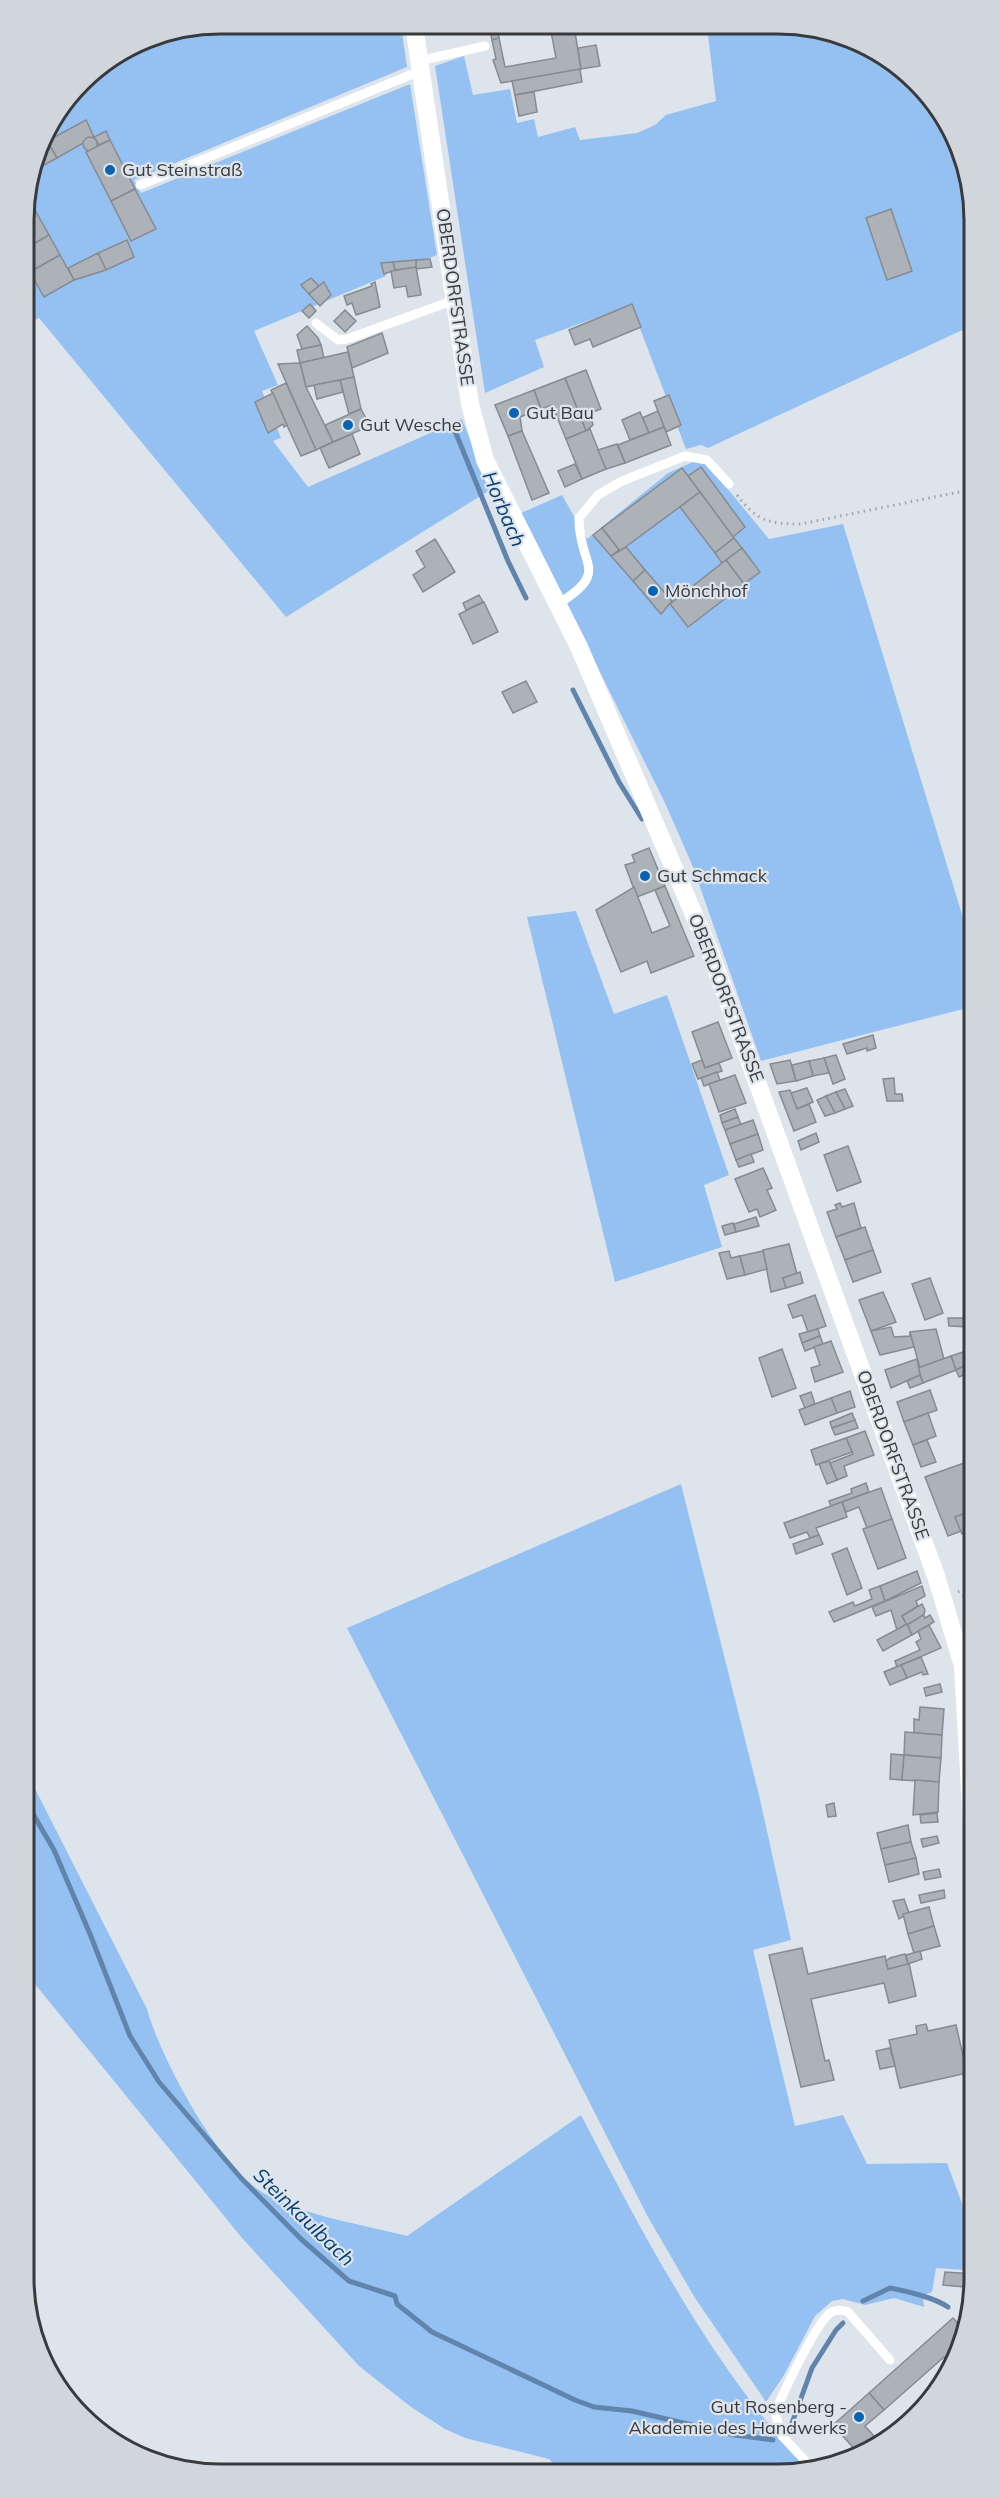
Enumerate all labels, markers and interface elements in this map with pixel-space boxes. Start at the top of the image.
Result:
place label: Gut Steinstraß [122,158,242,181]
marker: Gut Steinstraß [103,163,117,177]
street label: OBERDORFSTRASSE [432,207,479,387]
place label: Gut Bau [526,401,594,424]
marker: Gut Bau [507,406,521,420]
place label: Gut Wesche [360,413,461,436]
marker: Gut Wesche [341,418,355,432]
water label: Horbach [477,467,532,550]
place label: Mönchhof [665,579,748,602]
marker: Mönchhof [646,584,660,598]
place label: Gut Schmack [657,864,768,887]
marker: Gut Schmack [638,869,652,883]
street label: OBERDORFSTRASSE [684,910,769,1085]
street label: OBERDORFSTRASSE [852,1367,935,1543]
water label: Steinkaulbach [249,2162,360,2271]
place label: Gut Rosenberg - Akademie des Handwerks [629,2395,847,2439]
marker: Gut Rosenberg - Akademie des Handwerks [852,2410,866,2424]

